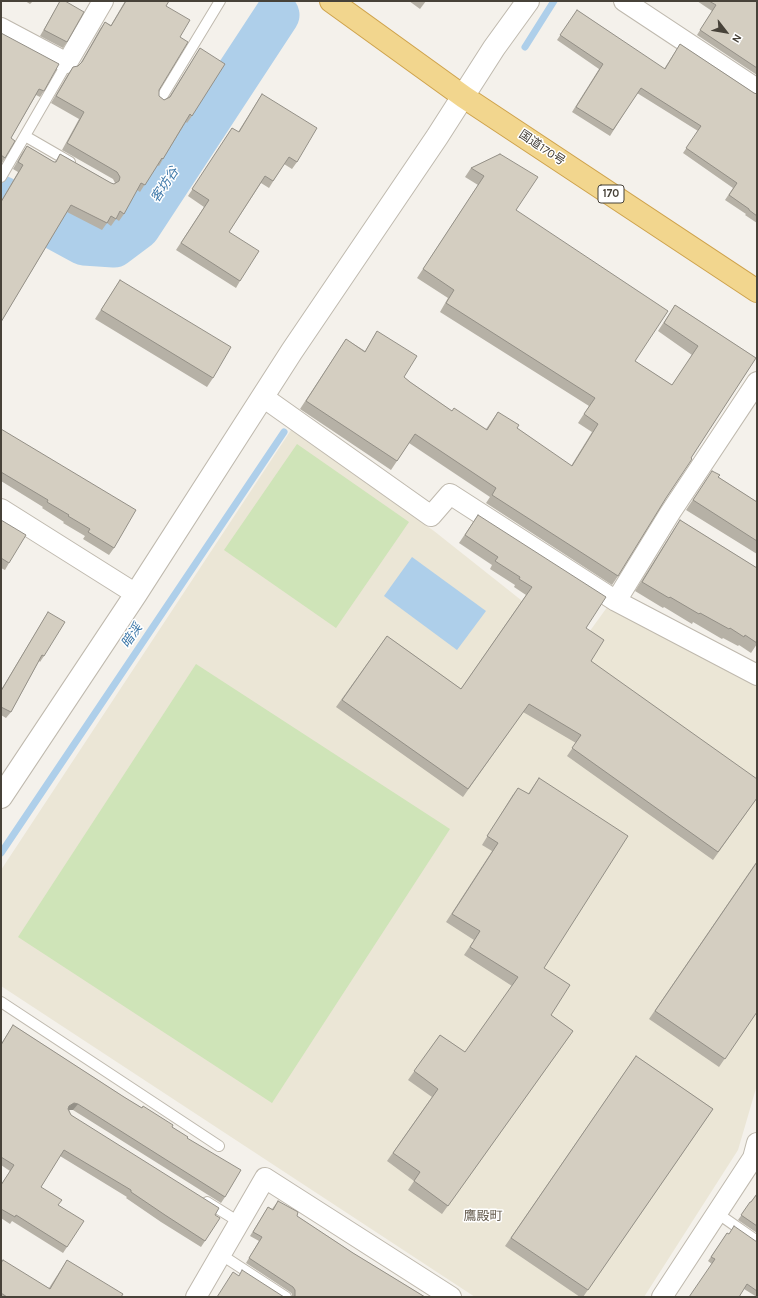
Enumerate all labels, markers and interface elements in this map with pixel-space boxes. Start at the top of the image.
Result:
north arrow [706,12,746,52]
text: N [729,32,744,45]
street label: 国道170号 [516,127,568,169]
water label: 客坊谷 [148,164,182,206]
road number: 170 [598,185,624,203]
water label: 暗渓 [118,621,146,651]
district label: 鷹殿町 [464,1208,502,1224]

